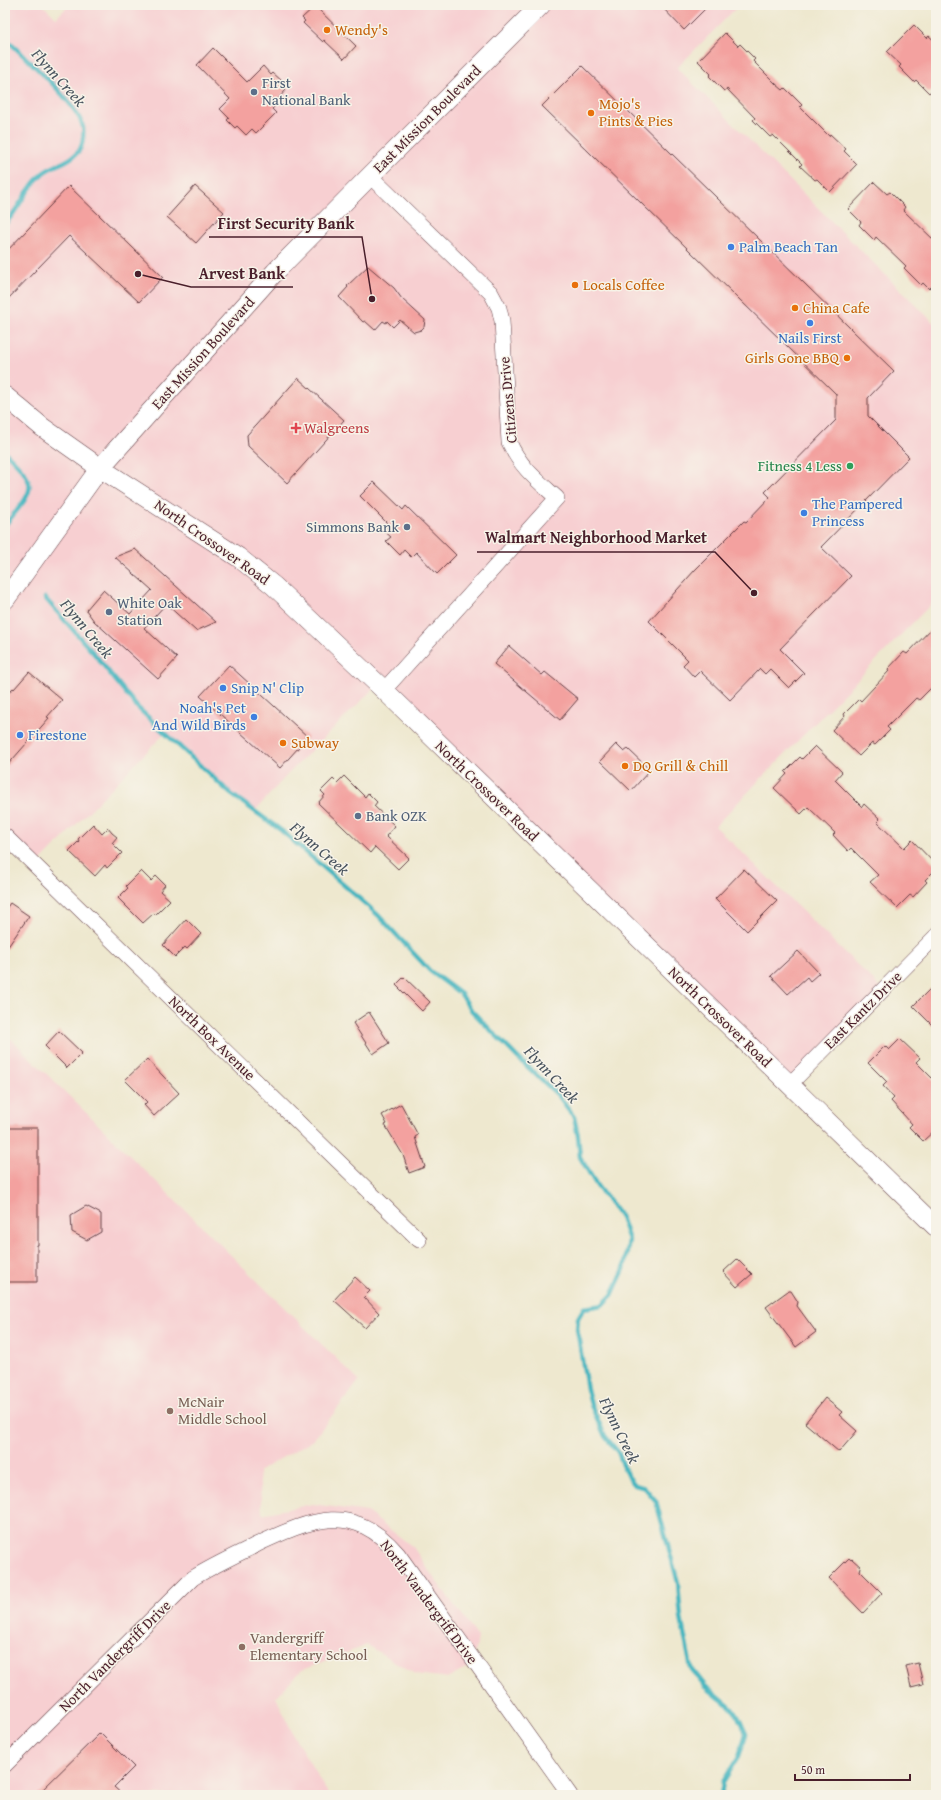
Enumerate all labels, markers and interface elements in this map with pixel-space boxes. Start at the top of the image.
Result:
place label: Wendy's [335,19,388,40]
marker: Wendy's [322,25,332,35]
water label: Flynn Creek [26,42,92,112]
street label: East Mission Boulevard [368,60,485,177]
place label: First National Bank [262,72,351,110]
marker: First National Bank [249,87,259,97]
place label: Mojo's Pints & Pies [599,93,673,131]
marker: Mojo's Pints & Pies [586,108,596,118]
callout: First Security Bank [209,209,362,237]
text: First Security Bank [218,211,355,235]
place label: Palm Beach Tan [739,236,839,257]
marker: Palm Beach Tan [726,242,736,252]
callout: Arvest Bank [191,259,293,287]
text: Arvest Bank [199,261,286,285]
place label: Locals Coffee [583,274,665,295]
marker: Locals Coffee [570,280,580,290]
street label: East Mission Boulevard [146,292,259,414]
place label: China Cafe [803,297,870,318]
marker: China Cafe [790,303,800,313]
marker: Nails First [805,318,815,328]
place label: Nails First [778,327,842,348]
place label: Girls Gone BBQ [745,347,840,368]
marker: Girls Gone BBQ [842,353,852,363]
street label: Citizens Drive [493,356,522,444]
place label: Walgreens [304,417,369,438]
marker: Walgreens [291,423,301,433]
place label: Fitness 4 Less [758,455,842,476]
marker: Fitness 4 Less [845,461,855,471]
place label: The Pampered Princess [812,493,903,531]
street label: North Crossover Road [150,494,274,589]
marker: The Pampered Princess [799,508,809,518]
place label: Simmons Bank [306,516,399,537]
marker: Simmons Bank [402,522,412,532]
callout: Walmart Neighborhood Market [477,524,715,552]
text: Walmart Neighborhood Market [485,525,707,549]
water label: Flynn Creek [54,592,120,664]
place label: White Oak Station [117,592,182,630]
marker: White Oak Station [104,607,114,617]
place label: Snip N' Clip [231,677,304,698]
marker: Snip N' Clip [218,683,228,693]
place label: Noah's Pet And Wild Birds [152,697,247,735]
marker: Noah's Pet And Wild Birds [249,712,259,722]
place label: Firestone [28,724,87,745]
marker: Firestone [15,730,25,740]
place label: Subway [291,732,340,753]
street label: North Crossover Road [431,736,544,846]
marker: Subway [278,738,288,748]
place label: DQ Grill & Chill [633,755,728,776]
marker: DQ Grill & Chill [620,761,630,771]
place label: Bank OZK [366,805,427,826]
marker: Bank OZK [353,811,363,821]
water label: Flynn Creek [284,815,355,881]
street label: North Crossover Road [664,962,777,1072]
street label: East Kantz Drive [819,966,906,1053]
street label: North Box Avenue [164,991,260,1085]
water label: Flynn Creek [518,1039,586,1109]
place label: McNair Middle School [178,1391,267,1429]
water label: Flynn Creek [593,1392,647,1468]
marker: McNair Middle School [165,1406,175,1416]
street label: North Vandergriff Drive [376,1535,483,1668]
street label: North Vandergriff Drive [54,1595,175,1716]
place label: Vandergriff Elementary School [250,1627,368,1665]
marker: Vandergriff Elementary School [237,1642,247,1652]
scale bar [795,1756,910,1782]
text: 50 m [801,1761,825,1778]

